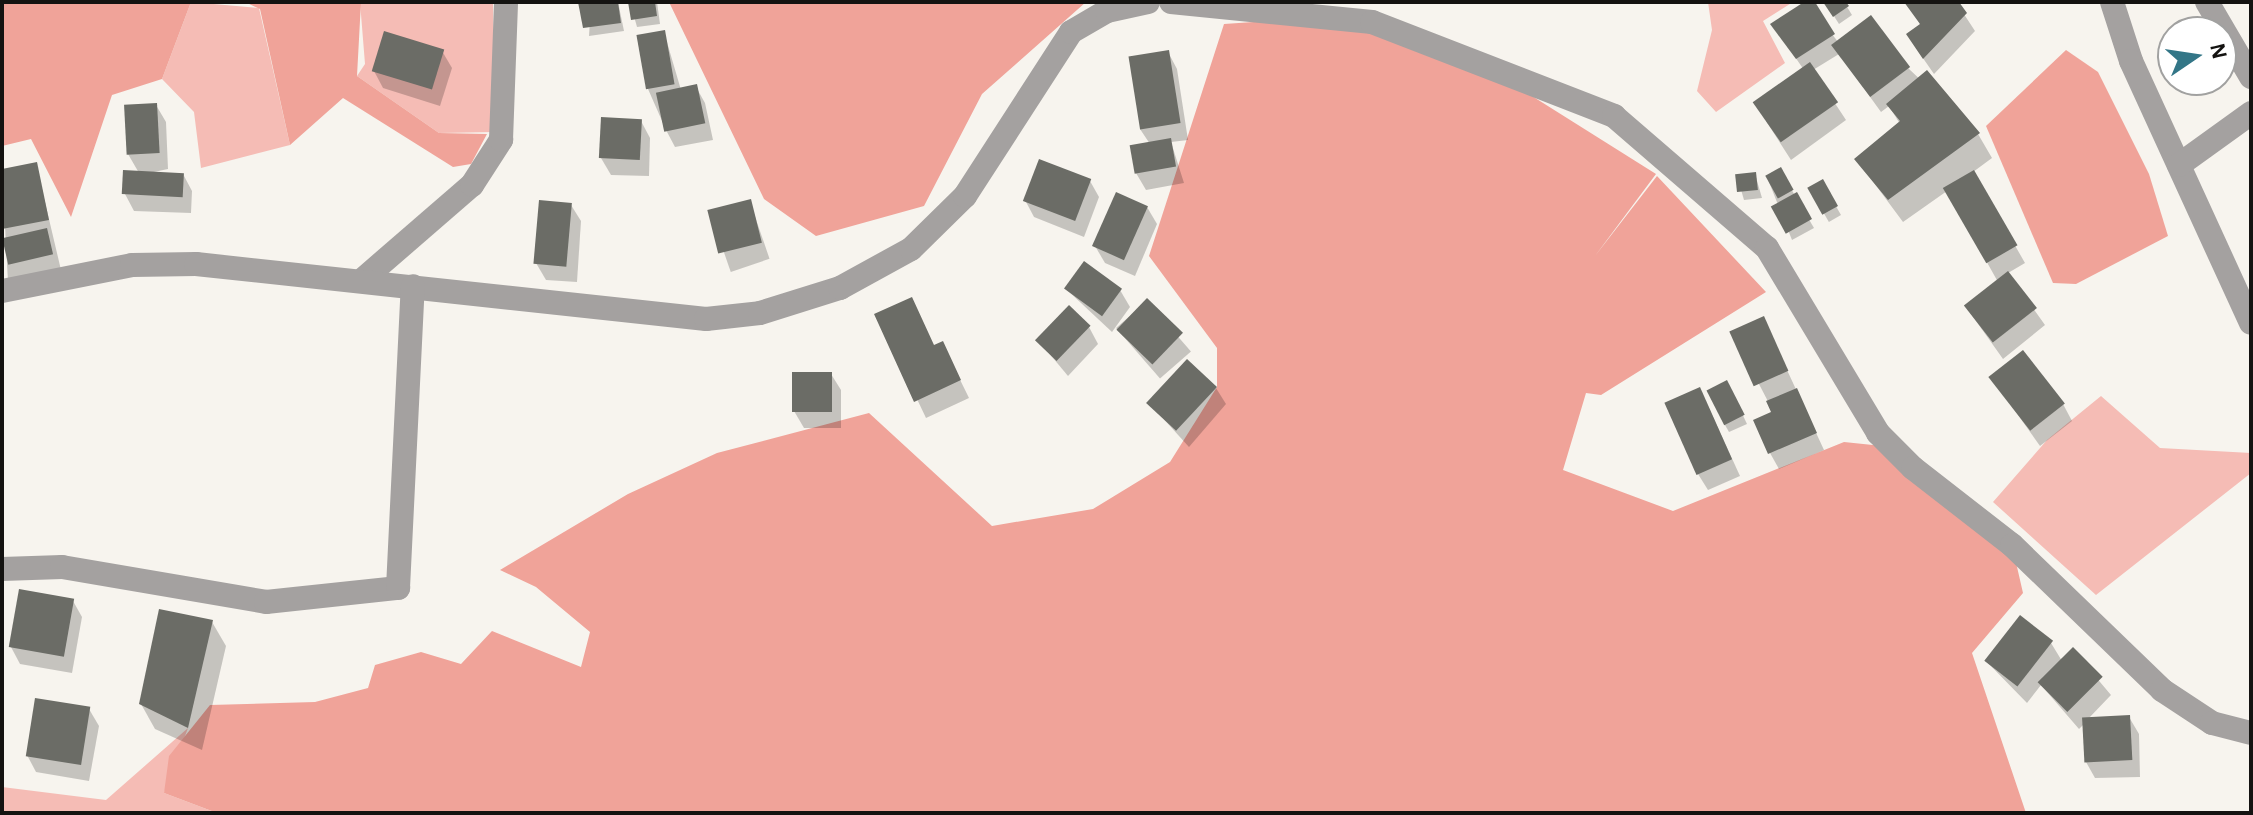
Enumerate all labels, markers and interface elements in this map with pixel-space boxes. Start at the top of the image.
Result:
north arrow [2157,16,2237,96]
text: N [2206,41,2231,61]

